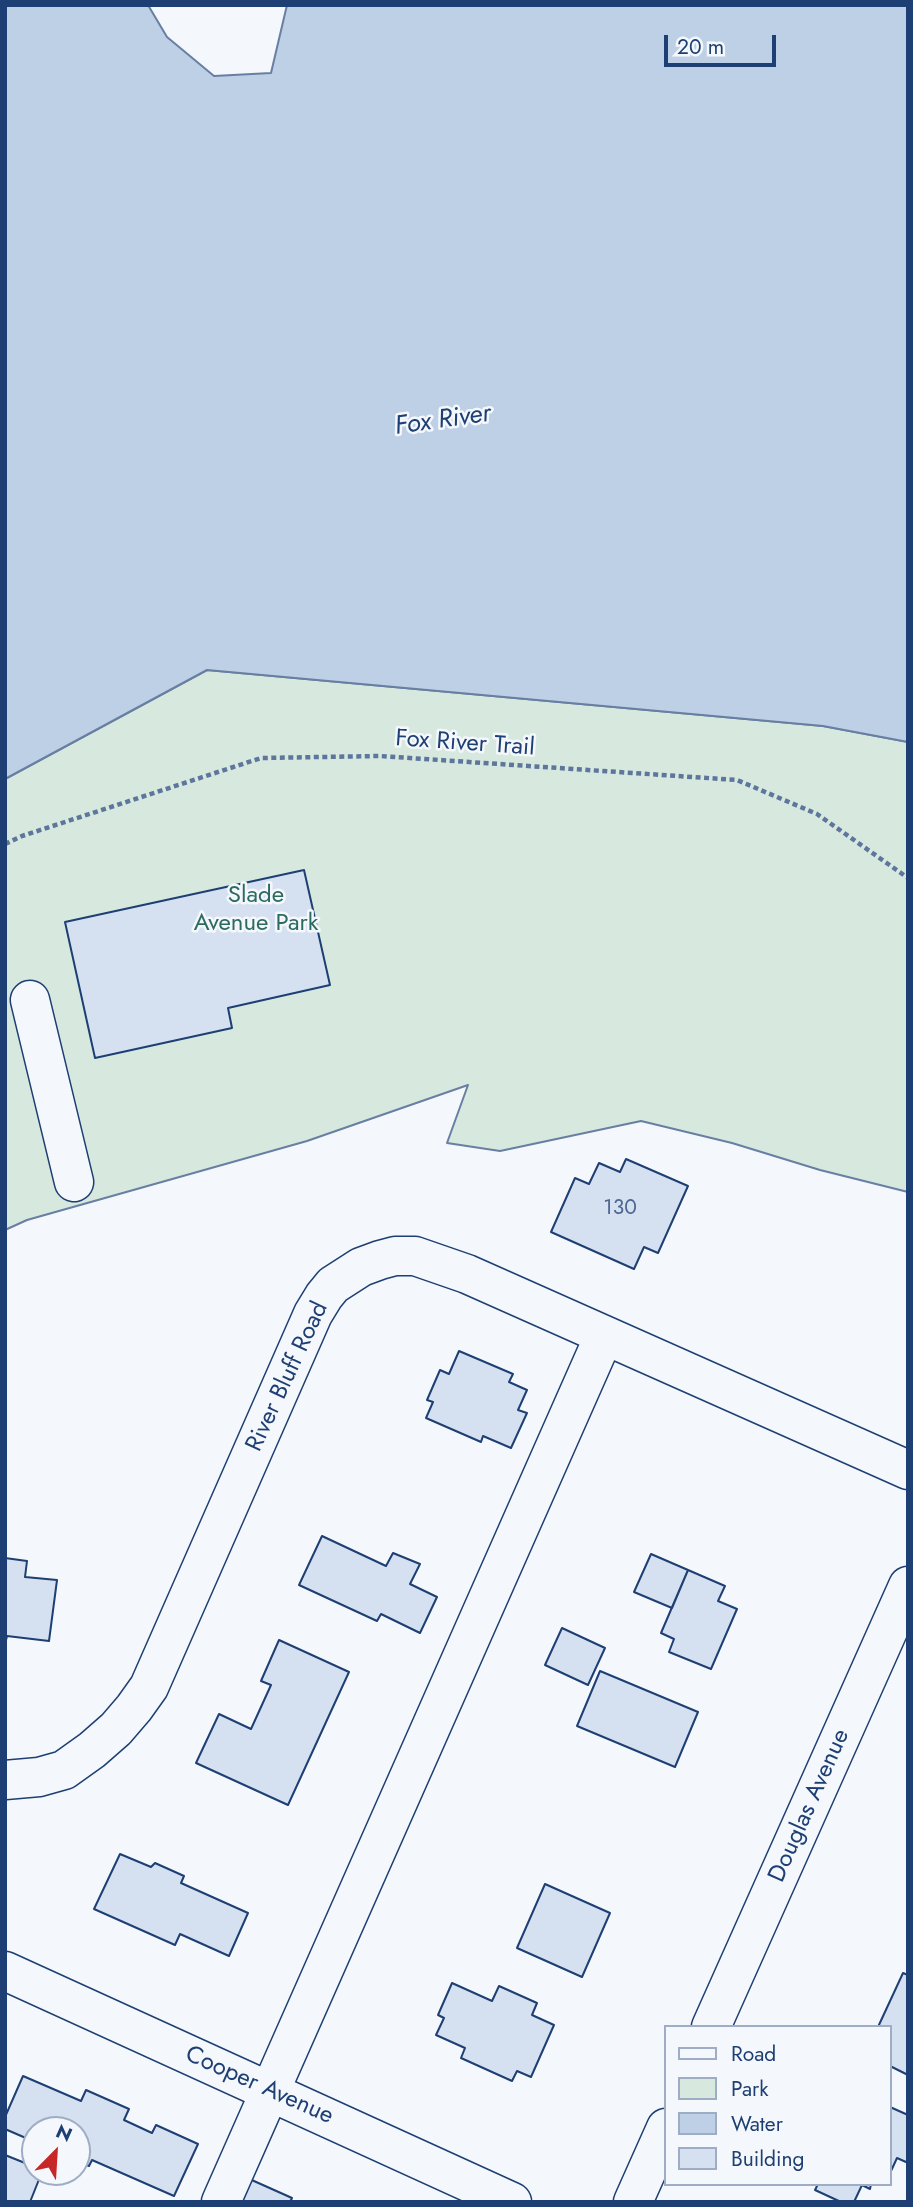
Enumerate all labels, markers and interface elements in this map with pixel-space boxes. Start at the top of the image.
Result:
scale bar [668,21,780,65]
text: 20 m [677,32,724,62]
water label: Fox River [393,399,493,443]
street label: Fox River Trail [394,725,536,763]
park label: Slade Avenue Park [194,882,318,938]
house number: 130 [603,1196,637,1222]
street label: River Bluff Road [241,1298,335,1456]
street label: Douglas Avenue [763,1725,857,1887]
legend [664,2025,892,2186]
text: Road [731,2039,776,2069]
street label: Cooper Avenue [181,2041,337,2131]
text: Park [731,2074,768,2104]
text: Water [731,2109,783,2139]
north arrow [21,2116,91,2186]
text: N [52,2118,76,2149]
text: Building [731,2144,804,2174]

